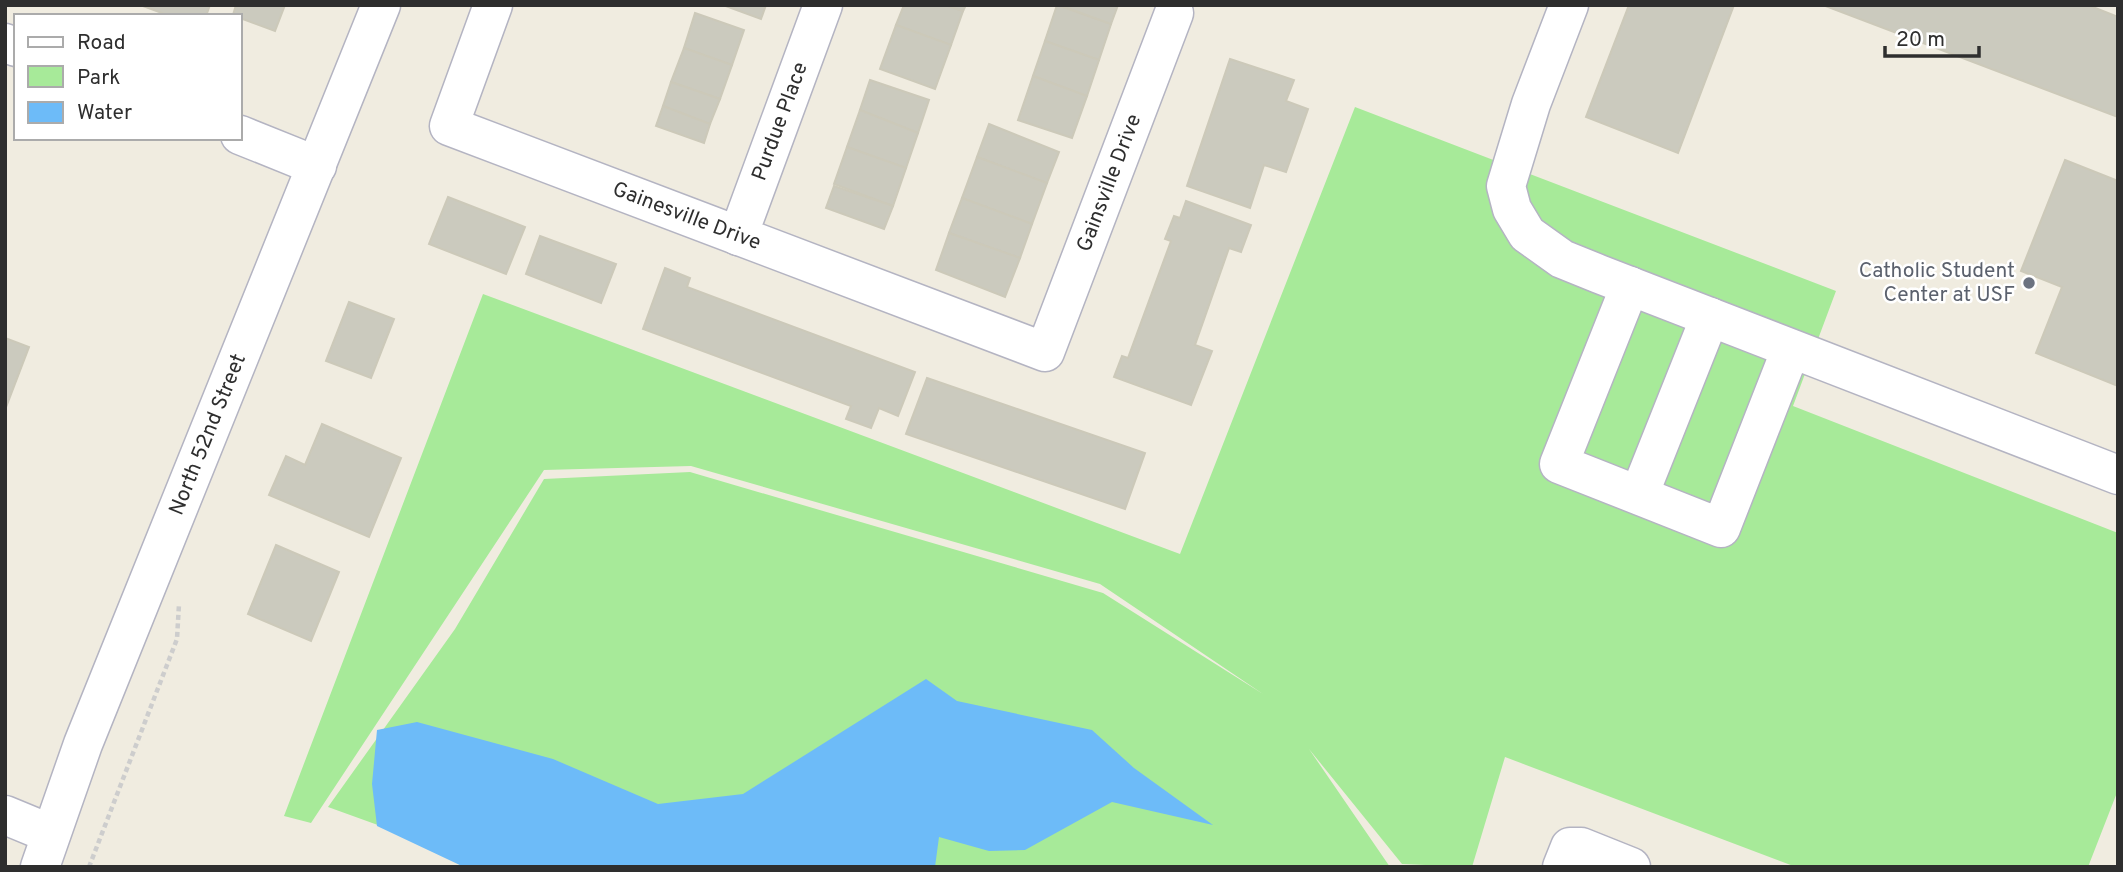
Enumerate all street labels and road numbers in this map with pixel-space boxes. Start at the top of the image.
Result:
street label: Purdue Place [746,58,814,185]
street label: Gainsville Drive [1071,110,1148,256]
street label: Gainesville Drive [609,176,765,257]
street label: North 52nd Street [163,350,252,519]

